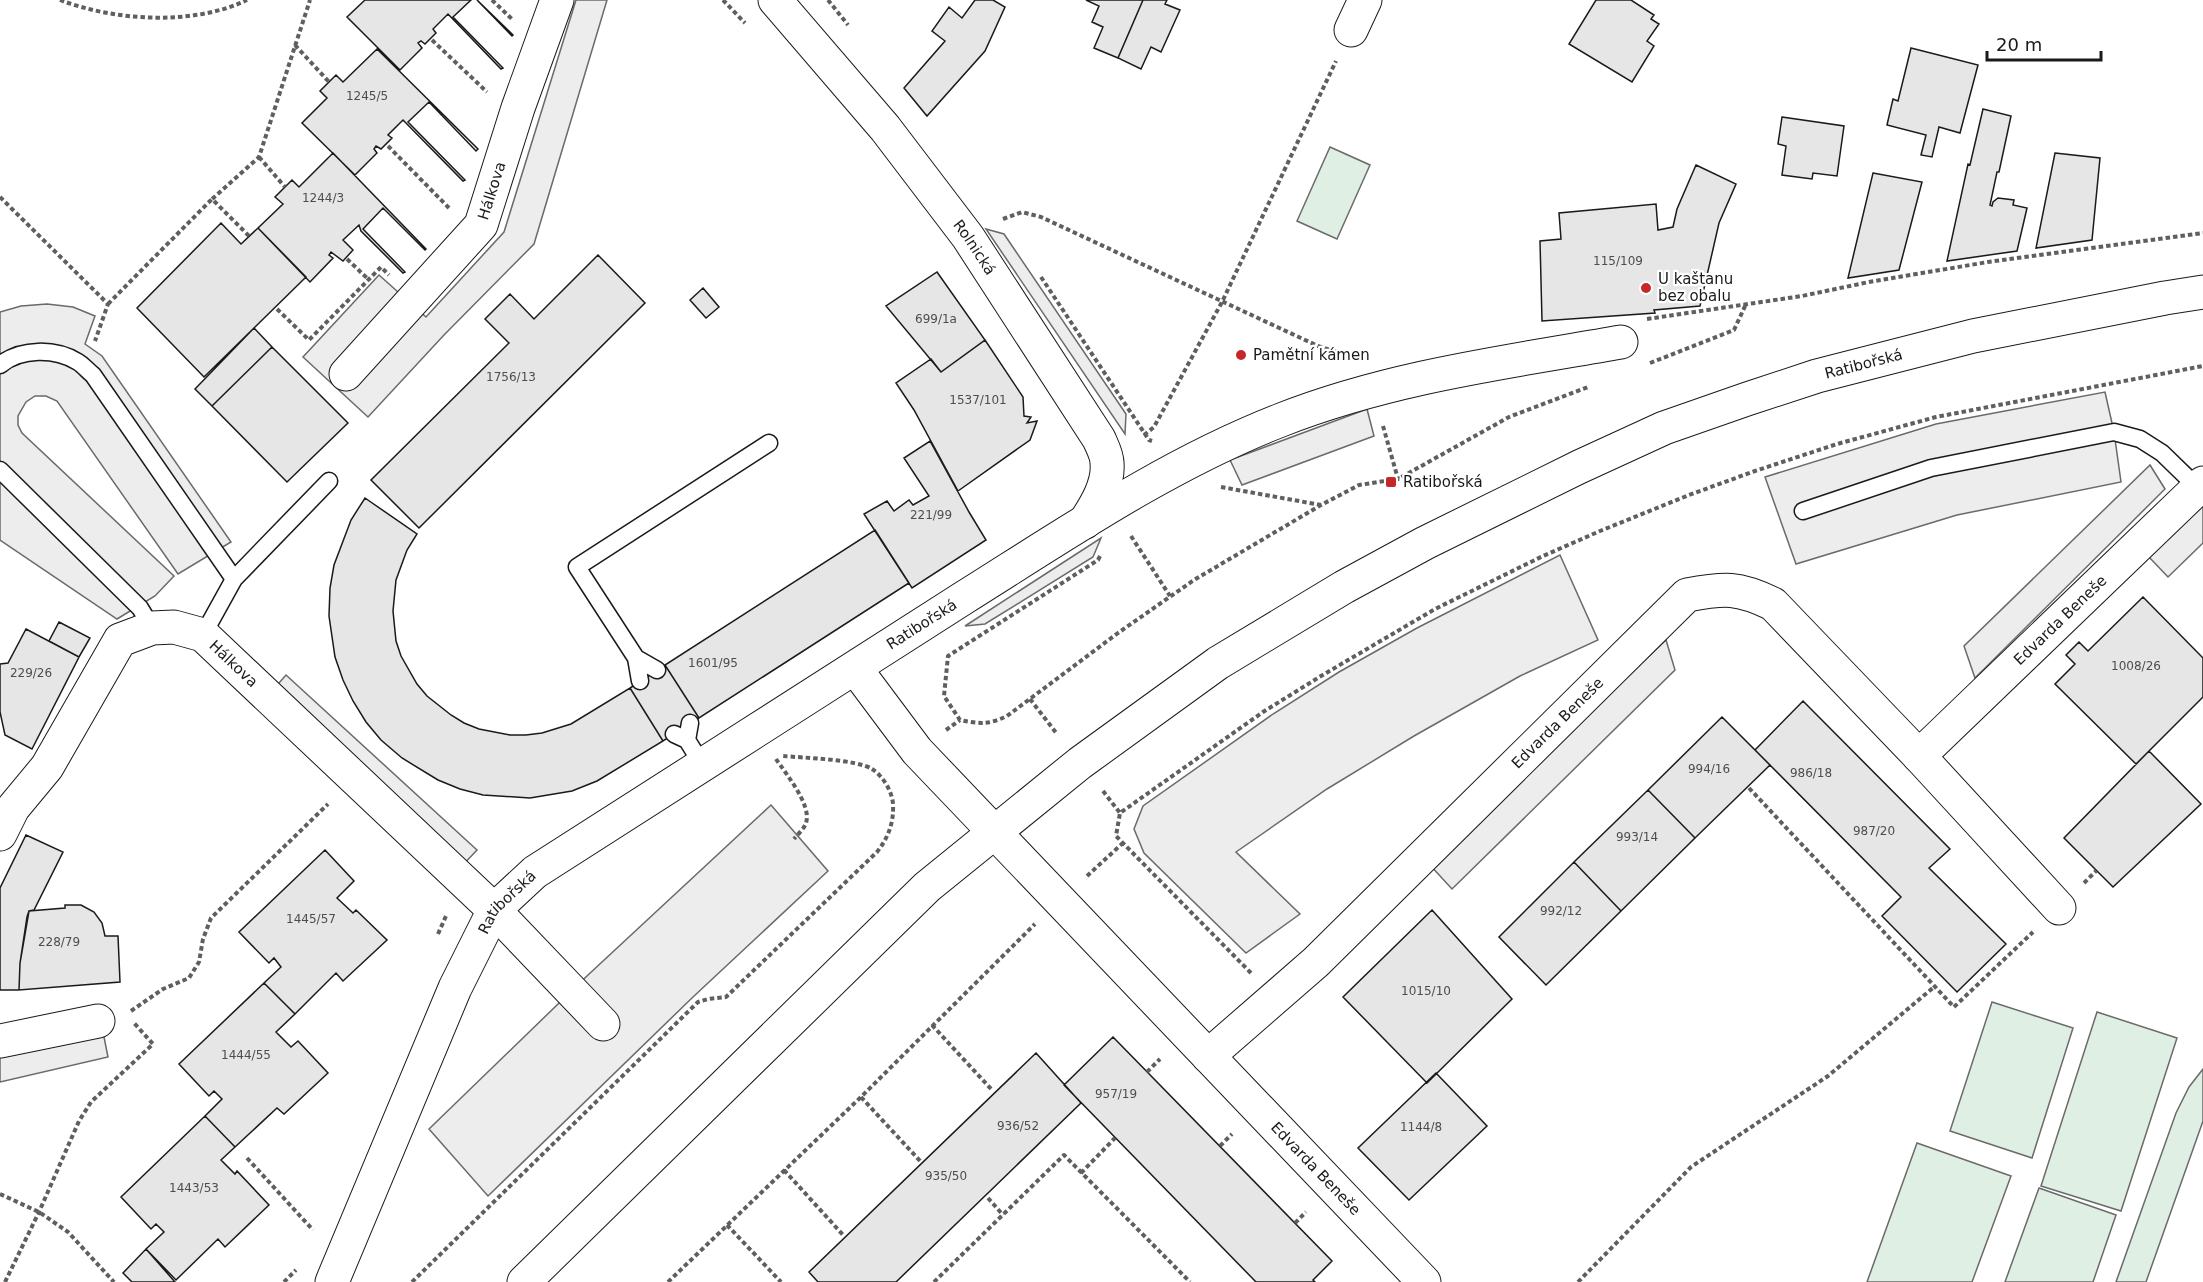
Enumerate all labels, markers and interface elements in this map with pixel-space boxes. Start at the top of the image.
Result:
scale bar [1987,24,2101,62]
text: 20 m [1996,34,2042,55]
house number: 1245/5 [346,89,388,103]
street label: Hálkova [474,159,509,222]
house number: 1244/3 [302,191,344,205]
street label: Rolnická [949,216,999,278]
house number: 115/109 [1593,254,1643,268]
place label: U kaštanu bez obalu [1658,270,1733,305]
marker: U kaštanu bez obalu [1639,281,1653,295]
house number: 699/1a [915,312,957,326]
street label: Ratibořská [1823,345,1904,383]
place label: Pamětní kámen [1253,346,1370,364]
marker: Pamětní kámen [1234,348,1248,362]
house number: 1756/13 [486,370,536,384]
house number: 1537/101 [949,393,1007,407]
place label: Ratibořská [1403,473,1483,491]
marker: Ratibořská [1384,475,1398,489]
house number: 221/99 [910,508,952,522]
street label: Edvarda Beneše [2010,571,2110,669]
street label: Ratibořská [883,595,960,653]
street label: Hálkova [205,637,261,691]
house number: 1601/95 [688,656,738,670]
house number: 1008/26 [2111,659,2161,673]
house number: 229/26 [10,666,52,680]
street label: Edvarda Beneše [1508,674,1607,772]
house number: 994/16 [1688,762,1730,776]
house number: 986/18 [1790,766,1832,780]
house number: 987/20 [1853,824,1895,838]
house number: 993/14 [1616,830,1658,844]
street label: Ratibořská [474,867,540,937]
house number: 992/12 [1540,904,1582,918]
house number: 1445/57 [286,912,336,926]
house number: 228/79 [38,935,80,949]
house number: 1015/10 [1401,984,1451,998]
house number: 1444/55 [221,1048,271,1062]
house number: 957/19 [1095,1087,1137,1101]
street label: Edvarda Beneše [1267,1118,1364,1219]
house number: 936/52 [997,1119,1039,1133]
house number: 1144/8 [1400,1120,1442,1134]
house number: 935/50 [925,1169,967,1183]
house number: 1443/53 [169,1181,219,1195]

